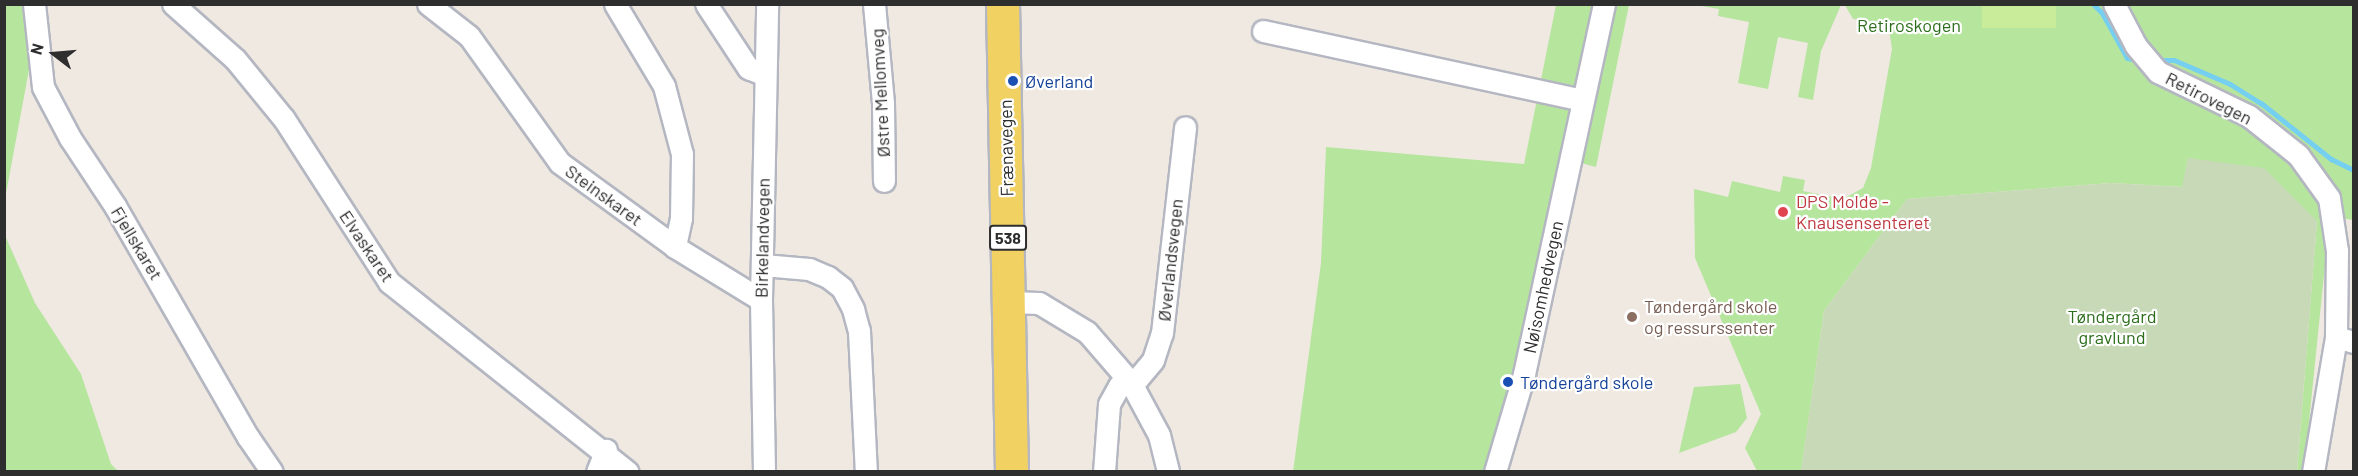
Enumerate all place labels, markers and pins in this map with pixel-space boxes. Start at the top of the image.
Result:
place label: Øverland [1025,70,1093,92]
marker: Øverland [1006,74,1020,88]
place label: DPS Molde - Knausensenteret [1796,191,1930,234]
marker: DPS Molde - Knausensenteret [1774,203,1792,221]
place label: Tøndergård skole og ressurssenter [1644,296,1777,338]
marker: Tøndergård skole og ressurssenter [1625,310,1639,324]
place label: Tøndergård skole [1520,371,1653,393]
marker: Tøndergård skole [1501,375,1515,389]

